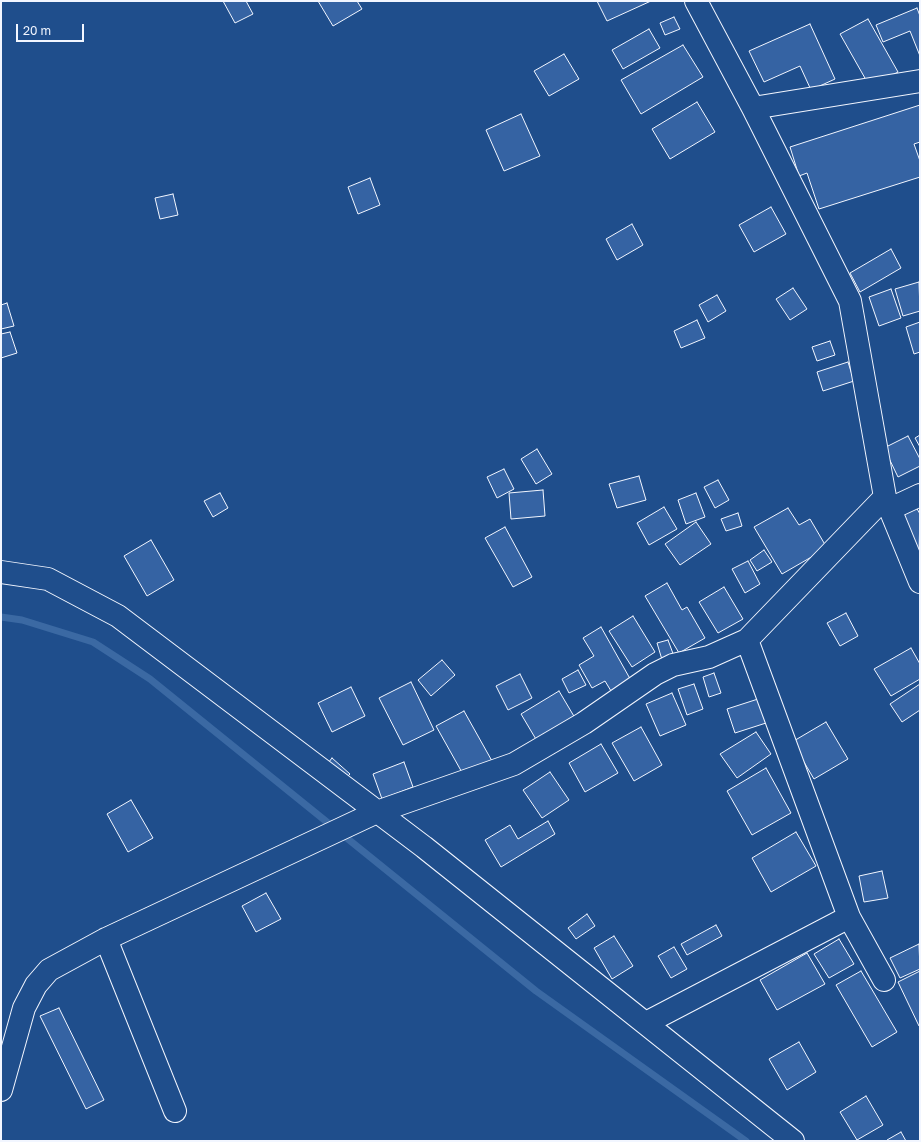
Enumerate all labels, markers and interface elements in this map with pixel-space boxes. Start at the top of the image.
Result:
scale bar [18,16,86,42]
text: 20 m [23,23,51,38]

